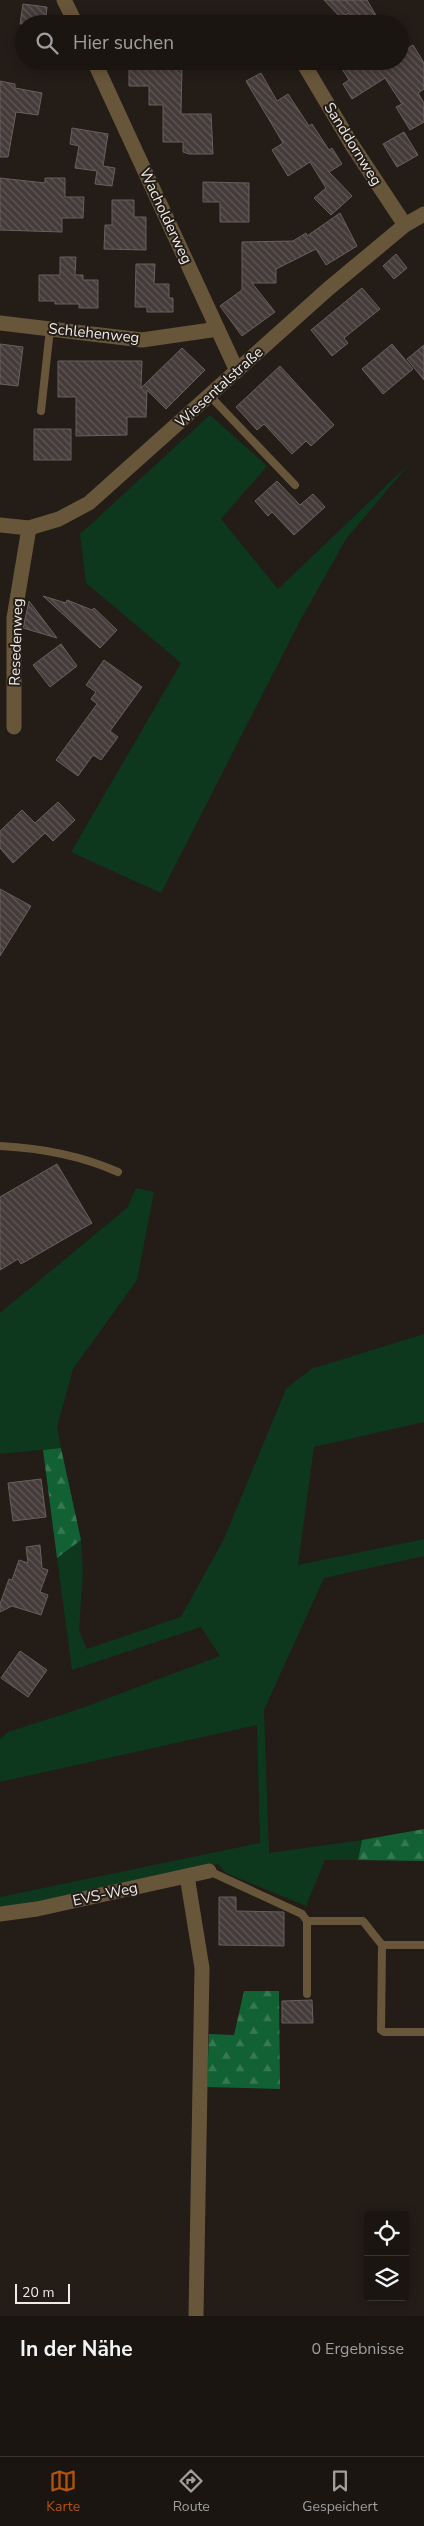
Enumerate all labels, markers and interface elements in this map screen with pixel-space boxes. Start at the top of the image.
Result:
search box [15,15,409,70]
icon: search [33,29,61,57]
text: Hier suchen [73,30,174,56]
street label: Sanddornweg [319,99,387,189]
street label: Wacholderweg [135,165,197,267]
street label: Schlehenweg [48,318,140,348]
street label: Wiesentalstraße [171,342,267,432]
street label: Resedenweg [4,598,28,686]
street label: EVS-Weg [71,1877,139,1911]
map controls [364,2211,409,2301]
button: locate [364,2211,409,2256]
button: layers [364,2256,409,2301]
scale bar [15,2281,70,2304]
text: 20 m [22,2283,54,2302]
text: In der Nähe [20,2335,133,2363]
text: 0 Ergebnisse [311,2338,404,2360]
tab: Karte [46,2467,80,2516]
tab: Route [173,2467,210,2516]
tab: Gespeichert [302,2467,378,2516]

